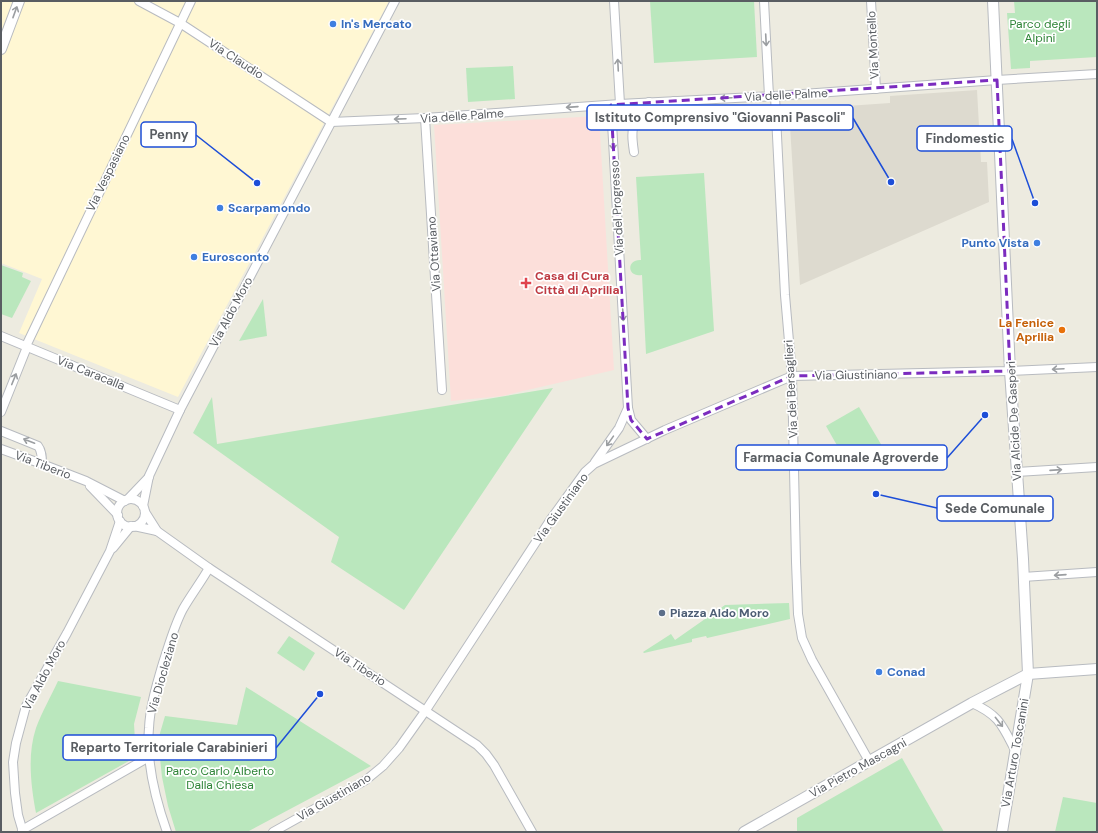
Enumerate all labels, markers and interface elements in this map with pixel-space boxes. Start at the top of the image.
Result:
one-way arrow [11,6,19,18]
street label: Via Montello [863,10,883,80]
place label: In's Mercato [341,16,412,32]
park label: Parco degli Alpini [1009,16,1071,46]
marker: In's Mercato [328,19,338,29]
one-way arrow [763,33,770,46]
street label: Via Claudio [205,35,267,83]
one-way arrow [614,59,621,72]
street label: Via delle Palme [744,85,828,105]
one-way arrow [720,95,733,102]
one-way arrow [566,104,579,111]
street label: Via delle Palme [420,105,504,127]
callout: Istituto Comprensivo "Giovanni Pascoli" [587,105,853,130]
text: Istituto Comprensivo "Giovanni Pascoli" [595,109,845,126]
one-way arrow [394,116,407,123]
callout: Penny [141,122,196,147]
text: Penny [149,126,189,143]
callout: Findomestic [917,126,1012,151]
text: Findomestic [925,130,1005,147]
street label: Via Vespasiano [82,132,134,214]
one-way arrow [609,137,617,150]
street label: Via del Progresso [607,160,627,256]
place label: Scarpamondo [228,200,311,216]
marker: Scarpamondo [215,203,225,213]
street label: Via Ottaviano [423,216,445,292]
place label: Punto Vista [961,235,1029,251]
marker: Punto Vista [1032,238,1042,248]
place label: Eurosconto [202,249,269,265]
marker: Eurosconto [189,252,199,262]
place label: Casa di Cura Città di Aprilia [535,268,619,298]
street label: Via Aldo Moro [206,274,256,350]
marker: Casa di Cura Città di Aprilia [520,277,532,289]
one-way arrow [619,308,626,321]
place label: La Fenice Aprilia [999,315,1054,345]
marker: La Fenice Aprilia [1057,325,1067,335]
street label: Via dei Bersaglieri [780,339,802,439]
street label: Via Caracalla [55,352,127,394]
street label: Via Alcide De Gasperi [1003,360,1025,481]
one-way arrow [1052,365,1065,372]
street label: Via Giustiniano [814,366,898,384]
one-way arrow [11,374,19,386]
one-way arrow [606,435,614,446]
one-way arrow [23,437,35,445]
callout: Farmacia Comunale Agroverde [736,445,947,470]
street label: Via Tiberio [13,447,73,483]
text: Farmacia Comunale Agroverde [743,449,939,466]
one-way arrow [1049,466,1062,473]
street label: Via Giustiniano [530,470,592,546]
callout: Sede Comunale [937,496,1053,521]
text: Sede Comunale [945,500,1045,517]
one-way arrow [1054,571,1067,578]
place label: Piazza Aldo Moro [670,605,769,621]
marker: Piazza Aldo Moro [657,608,667,618]
street label: Via Diocleziano [144,630,182,716]
street label: Via Aldo Moro [19,637,69,713]
street label: Via Tiberio [331,644,389,690]
place label: Conad [887,664,926,680]
marker: Conad [874,667,884,677]
street label: Via Arturo Toscanini [997,697,1033,809]
one-way arrow [994,716,1003,727]
callout: Reparto Territoriale Carabinieri [63,735,276,760]
street label: Via Pietro Mascagni [807,735,910,801]
text: Reparto Territoriale Carabinieri [71,739,267,756]
park label: Parco Carlo Alberto Dalla Chiesa [166,763,274,793]
street label: Via Giustiniano [294,769,374,825]

